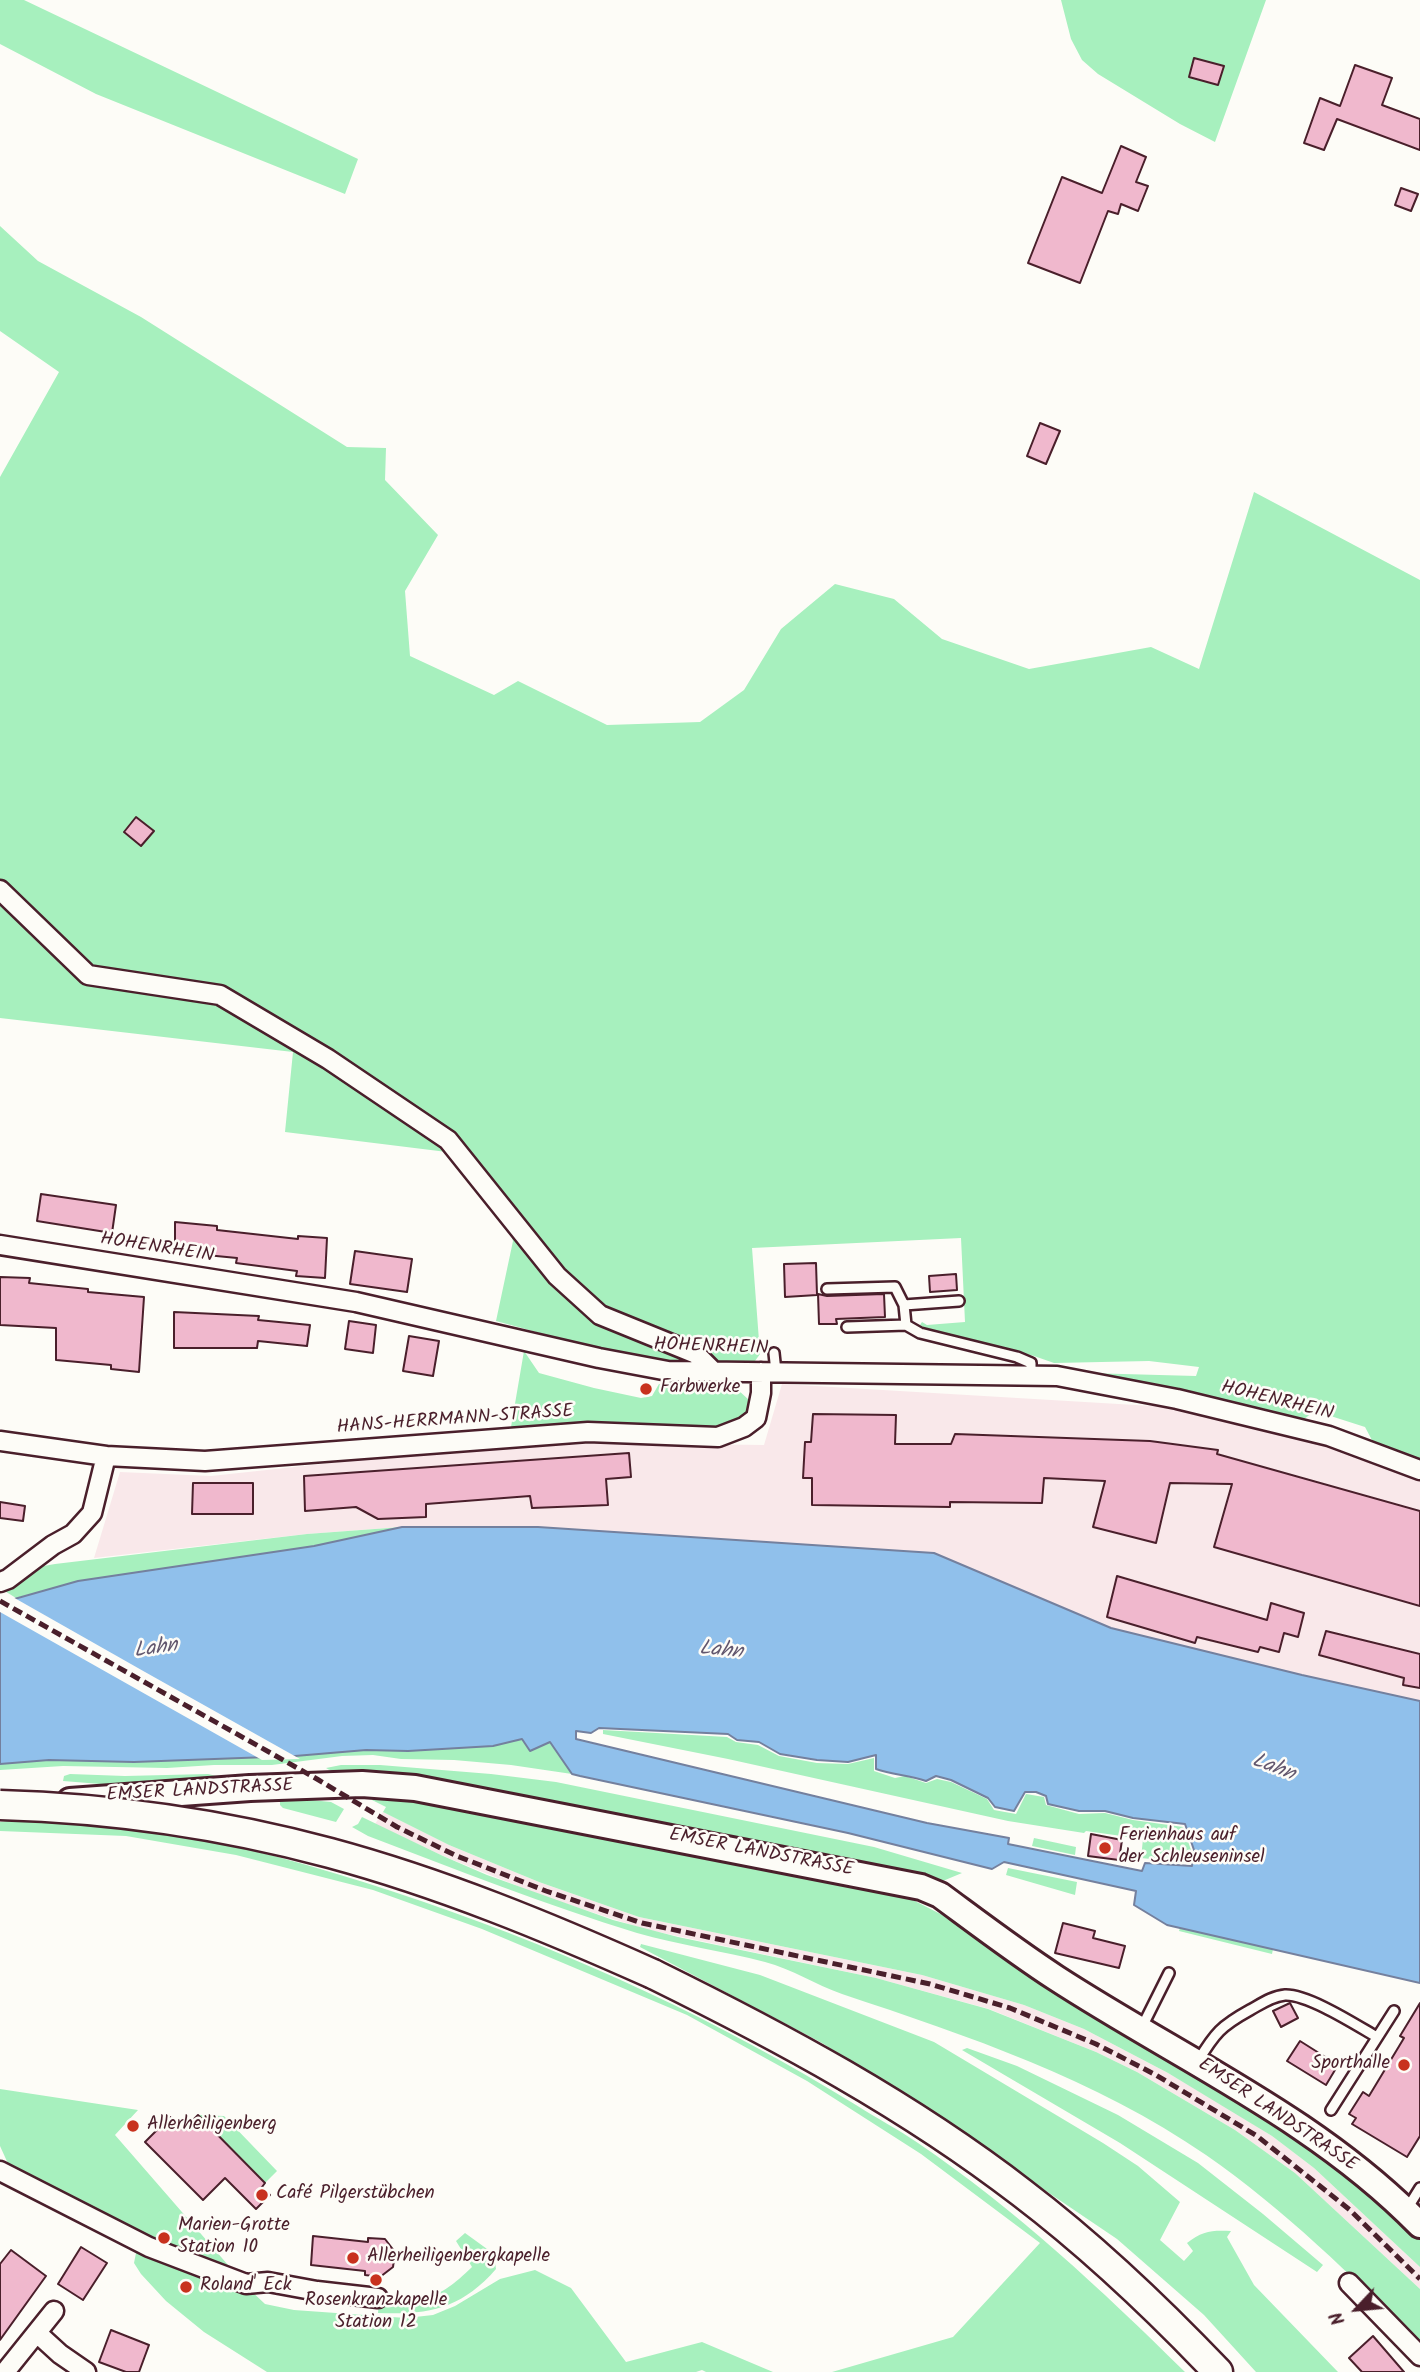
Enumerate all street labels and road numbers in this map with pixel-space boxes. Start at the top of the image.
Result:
street label: HOHENRHEIN [99,1229,215,1269]
street label: HOHENRHEIN [653,1335,769,1361]
street label: HOHENRHEIN [1219,1377,1335,1427]
street label: HANS-HERRMANN-STRASSE [336,1401,574,1441]
street label: EMSER LANDSTRASSE [106,1776,294,1808]
street label: EMSER LANDSTRASSE [667,1825,855,1883]
street label: EMSER LANDSTRASSE [1193,2054,1361,2178]

